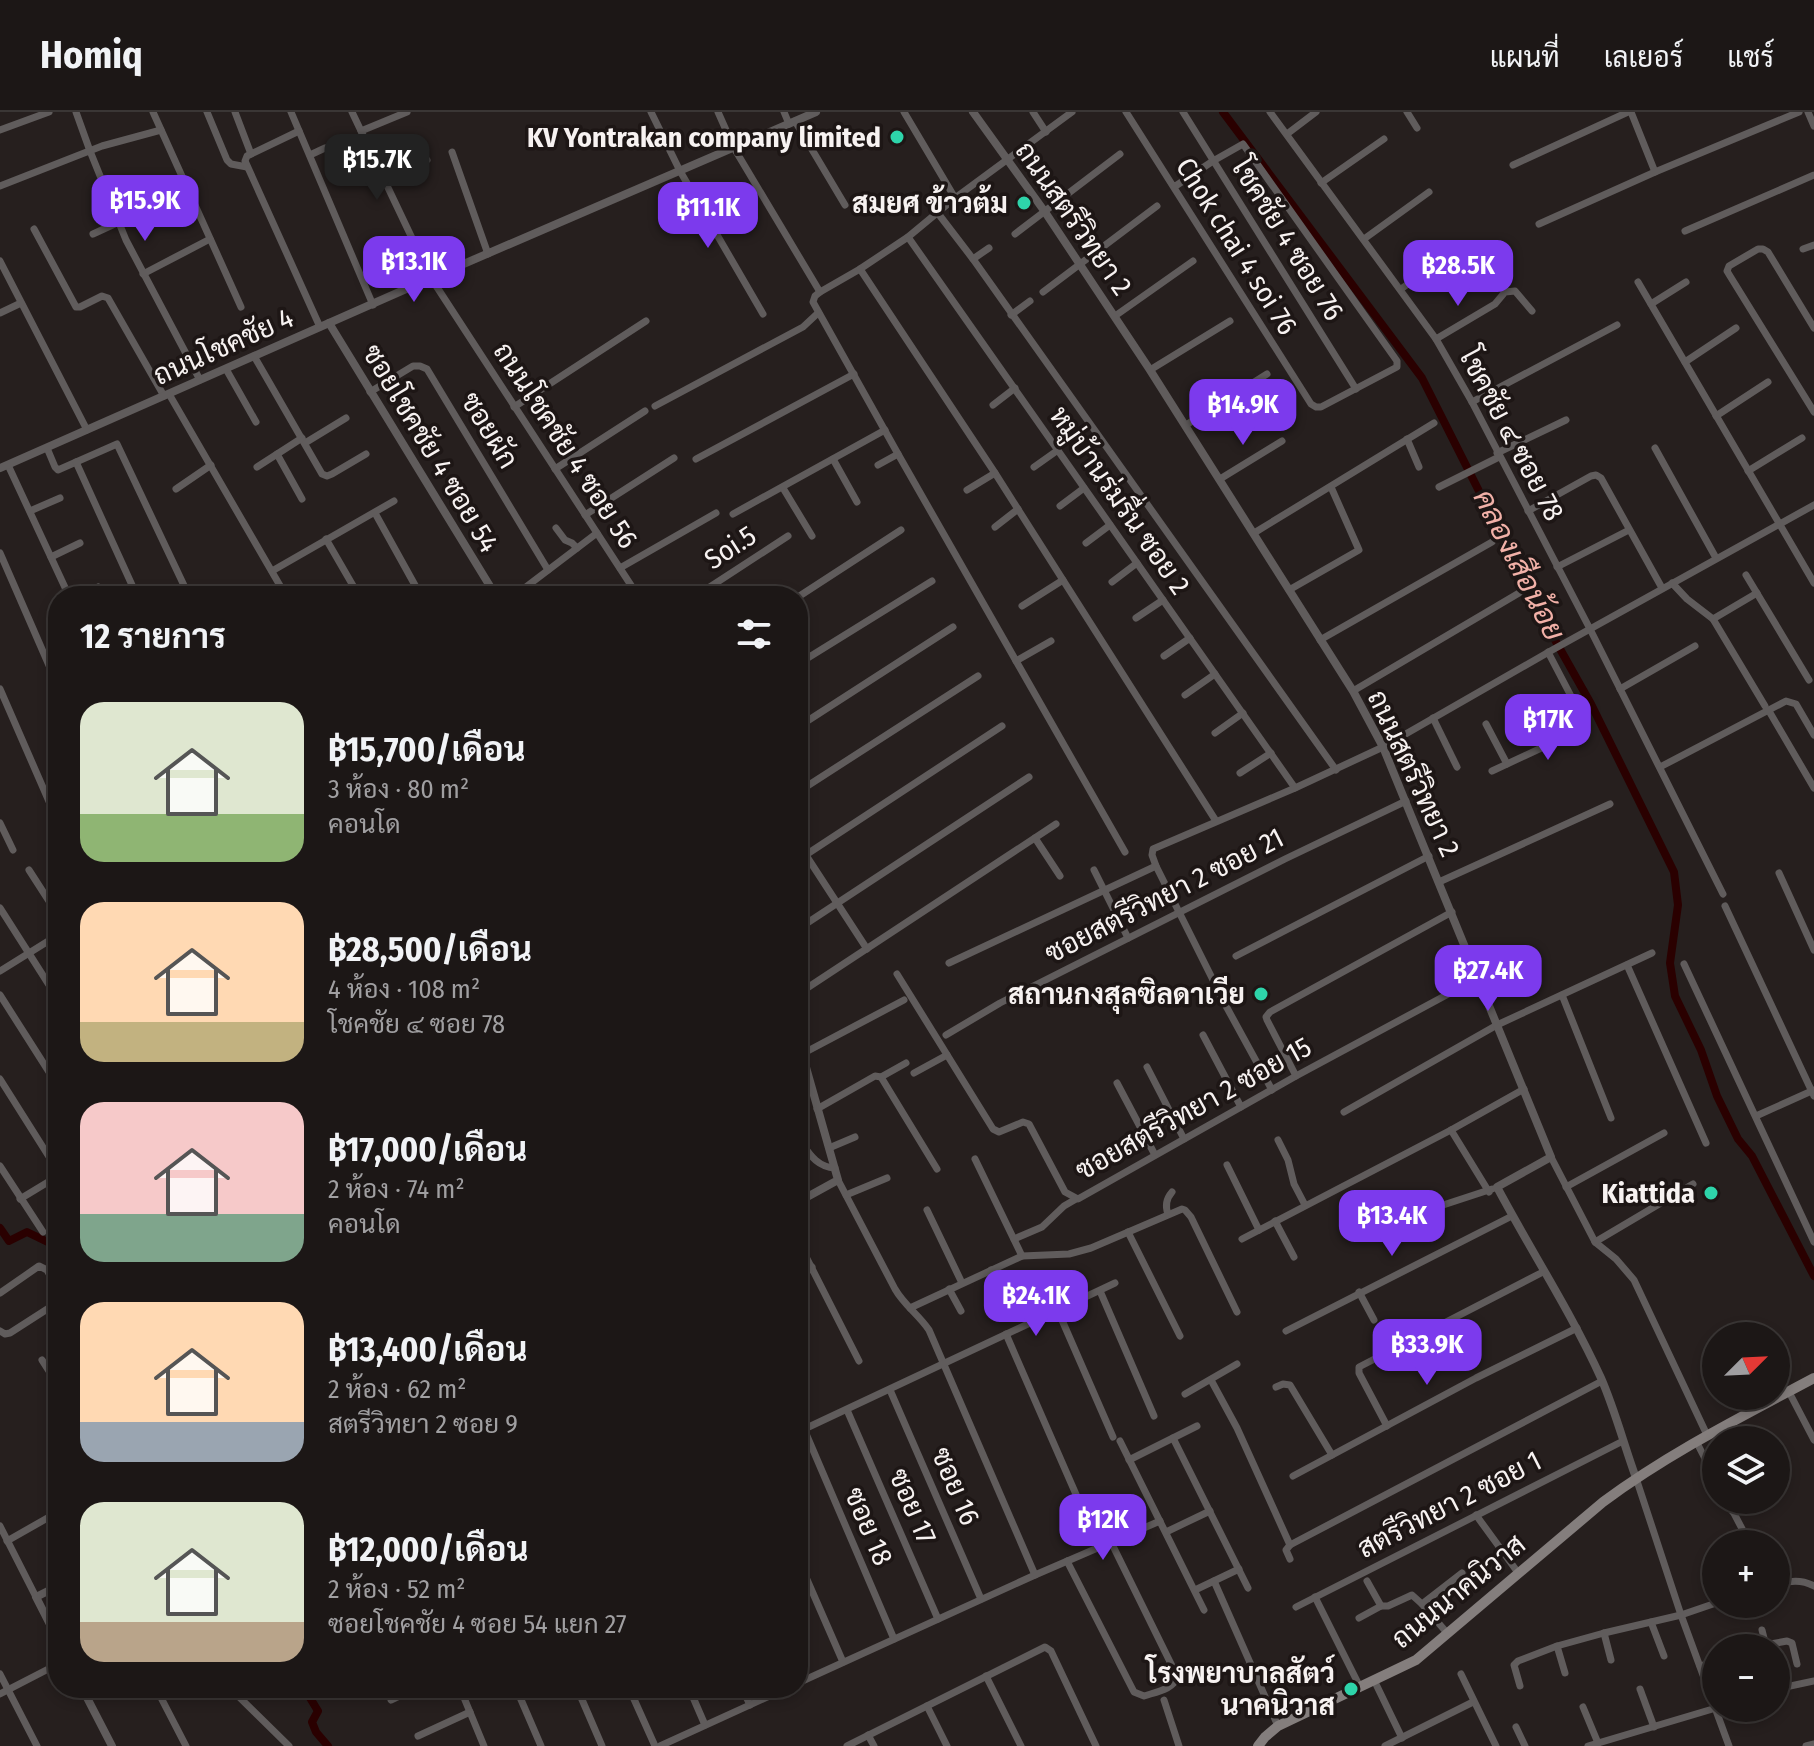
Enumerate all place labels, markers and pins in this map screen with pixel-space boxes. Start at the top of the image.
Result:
place label: KV Yontrakan company limited [527,121,881,154]
marker: KV Yontrakan company limited [888,128,906,146]
pin: ฿15.7K [312,134,442,202]
pin: ฿15.9K [80,175,210,243]
pin: ฿11.1K [643,182,773,250]
place label: สมยศ ข้าวต้ม [852,184,1008,220]
marker: สมยศ ข้าวต้ม [1015,194,1033,212]
pin: ฿13.1K [349,236,479,304]
pin: ฿28.5K [1393,240,1523,308]
pin: ฿14.9K [1178,379,1308,447]
pin: ฿17K [1501,694,1595,762]
pin: ฿27.4K [1423,945,1553,1013]
place label: สถานกงสุลซิลดาเวีย [1008,976,1245,1014]
marker: สถานกงสุลซิลดาเวีย [1252,985,1270,1003]
place label: Kiattida [1601,1177,1695,1210]
marker: Kiattida [1702,1184,1720,1202]
pin: ฿13.4K [1327,1190,1457,1258]
pin: ฿24.1K [971,1270,1101,1338]
pin: ฿33.9K [1362,1319,1492,1387]
pin: ฿12K [1056,1494,1150,1562]
place label: โรงพยาบาลสัตว์ นาคนิวาส [1144,1654,1336,1722]
marker: โรงพยาบาลสัตว์ นาคนิวาส [1342,1680,1360,1698]

